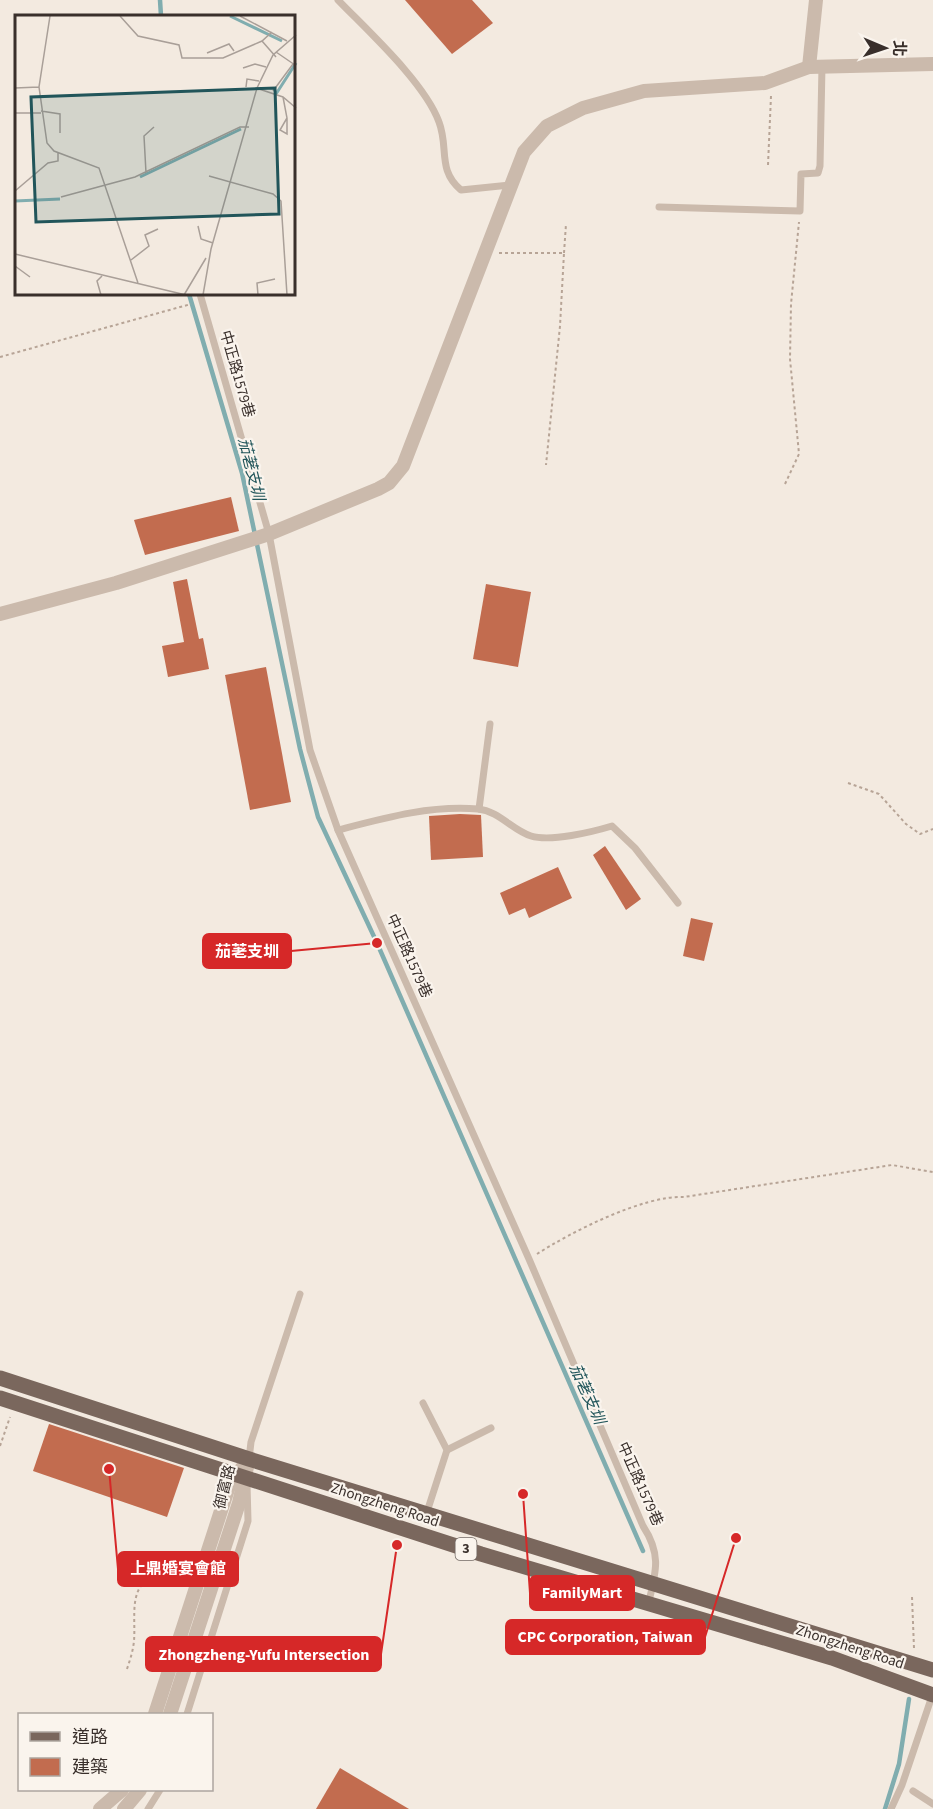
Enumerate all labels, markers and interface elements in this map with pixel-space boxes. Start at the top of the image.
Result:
inset map [15,15,296,296]
north arrow [855,18,915,78]
text: 北 [888,40,910,57]
street label: 中正路1579巷 [215,328,259,420]
water label: 茄荖支圳 [233,435,270,505]
street label: 中正路1579巷 [381,911,437,1001]
callout: 茄荖支圳 [203,934,291,968]
text: 茄荖支圳 [215,941,279,963]
water label: 茄荖支圳 [564,1360,611,1430]
street label: 中正路1579巷 [612,1439,668,1529]
street label: 御富路 [209,1463,241,1511]
street label: Zhongzheng Road [328,1478,442,1532]
road number: 3 [456,1538,476,1560]
callout: 上鼎婚宴會館 [118,1552,238,1586]
text: 上鼎婚宴會館 [130,1558,226,1580]
callout: FamilyMart [530,1576,634,1610]
text: FamilyMart [542,1582,622,1604]
callout: CPC Corporation, Taiwan [506,1620,705,1654]
street label: Zhongzheng Road [793,1620,907,1674]
text: CPC Corporation, Taiwan [517,1626,693,1648]
callout: Zhongzheng-Yufu Intersection [146,1637,381,1671]
text: Zhongzheng-Yufu Intersection [159,1644,369,1666]
legend [18,1713,213,1791]
text: 道路 [72,1725,108,1750]
text: 建築 [72,1755,108,1780]

